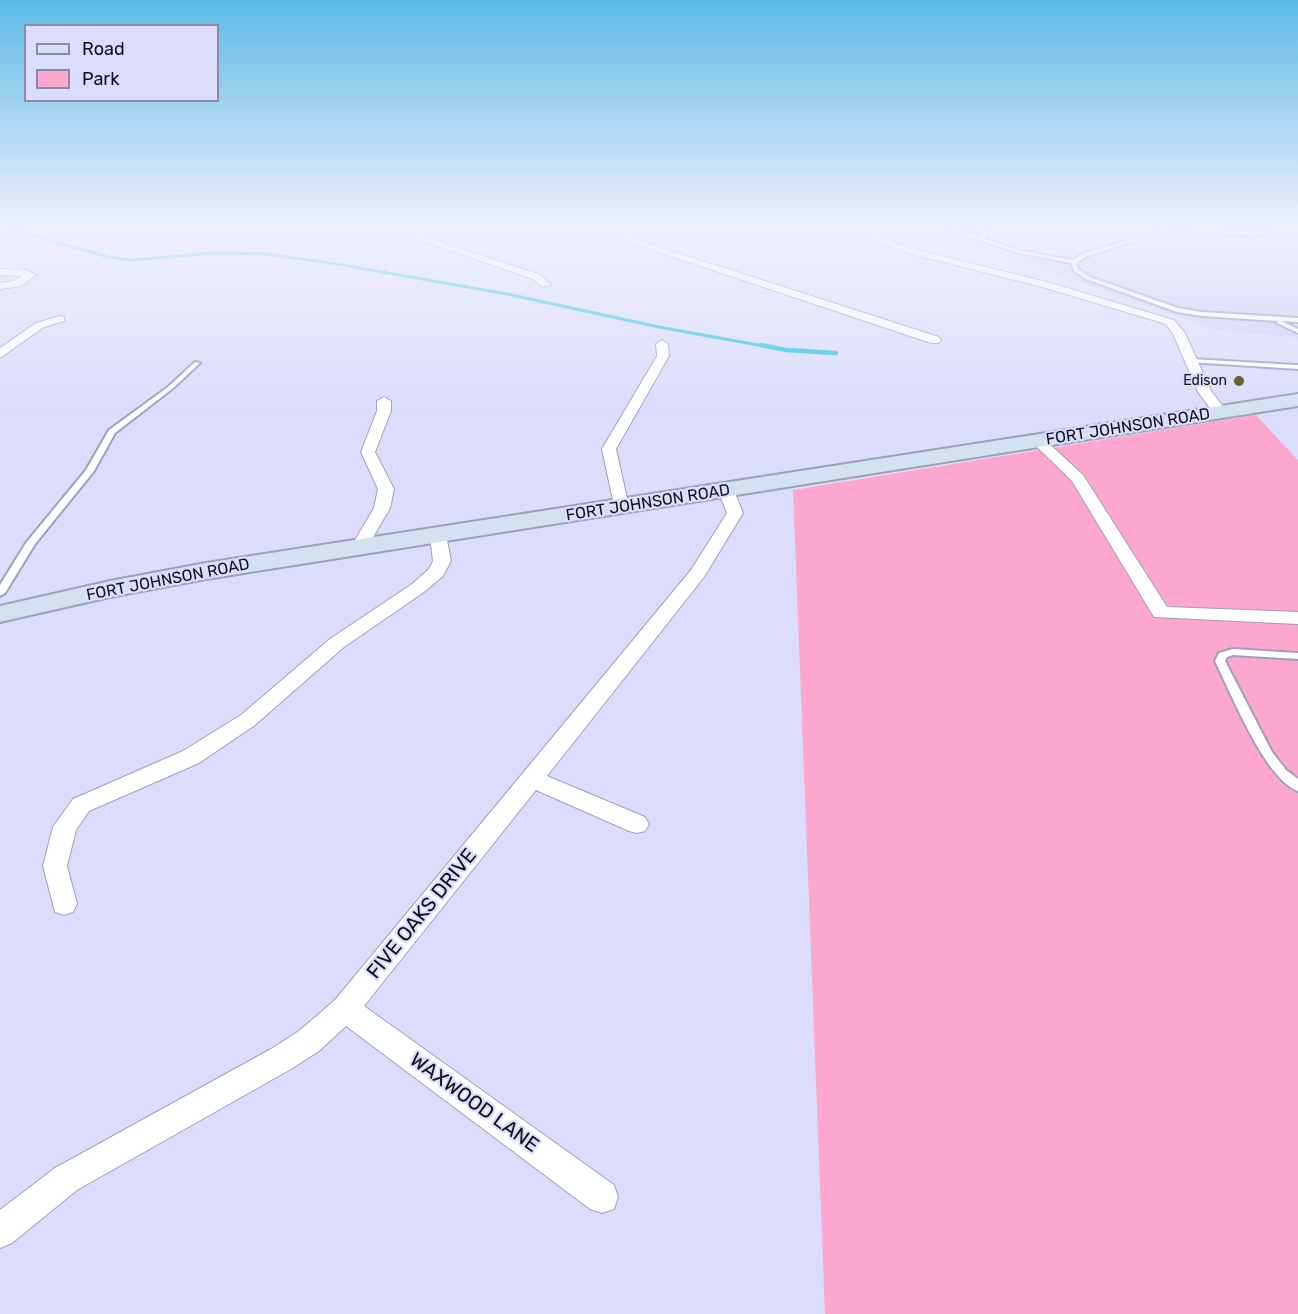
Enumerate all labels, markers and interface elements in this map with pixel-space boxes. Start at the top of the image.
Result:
legend [24,24,219,102]
text: Road [82,38,125,60]
text: Park [82,68,119,90]
place label: Edison [1183,373,1227,389]
marker: Edison [1232,374,1246,388]
street label: FORT JOHNSON ROAD [1045,405,1211,449]
street label: FORT JOHNSON ROAD [565,481,731,525]
street label: FORT JOHNSON ROAD [85,555,251,605]
street label: FIVE OAKS DRIVE [362,844,482,984]
street label: WAXWOOD LANE [405,1048,543,1158]

